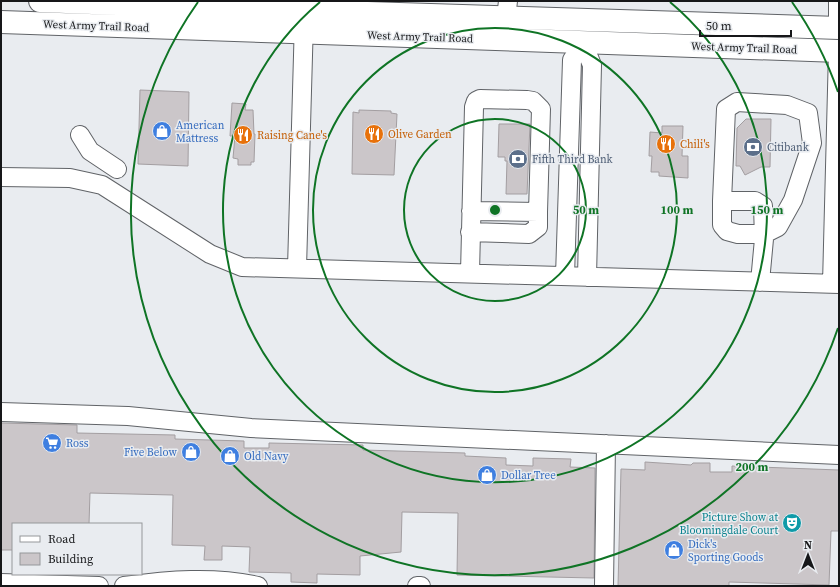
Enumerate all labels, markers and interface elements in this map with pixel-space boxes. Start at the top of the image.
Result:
scale bar [700,12,791,38]
street label: West Army Trail Road [43,17,150,35]
text: 50 m [706,18,732,34]
street label: West Army Trail Road [367,28,474,46]
street label: West Army Trail Road [691,39,798,57]
place label: American Mattress [176,118,225,146]
shop icon: American Mattress [151,120,173,142]
restaurant icon: Olive Garden [363,123,385,145]
restaurant icon: Raising Cane's [232,124,254,146]
place label: Olive Garden [388,127,452,142]
place label: Raising Cane's [257,128,327,143]
restaurant icon: Chili's [655,133,677,155]
bank icon: Citibank [742,136,764,158]
place label: Chili's [680,137,710,152]
place label: Citibank [767,140,810,155]
bank icon: Fifth Third Bank [507,148,529,170]
place label: Fifth Third Bank [532,152,614,167]
text: 50 m [573,202,599,218]
text: 100 m [661,202,694,218]
text: 150 m [751,202,784,218]
centre of rings [488,203,502,217]
supermarket icon: Ross [41,432,63,454]
place label: Ross [66,436,89,451]
shop icon: Five Below [180,441,202,463]
place label: Five Below [124,445,178,460]
shop icon: Old Navy [219,445,241,467]
place label: Old Navy [244,449,289,464]
text: 200 m [736,459,769,475]
shop icon: Dollar Tree [476,464,498,486]
place label: Dollar Tree [501,468,556,483]
place label: Picture Show at Bloomingdale Court [679,510,778,538]
theatre icon: Picture Show at Bloomingdale Court [781,512,803,534]
legend [12,523,142,575]
text: Road [48,531,75,547]
north arrow [788,535,828,575]
place label: Dick's Sporting Goods [688,537,763,565]
text: N [804,538,812,553]
shop icon: Dick's Sporting Goods [663,539,685,561]
text: Building [48,551,93,567]

